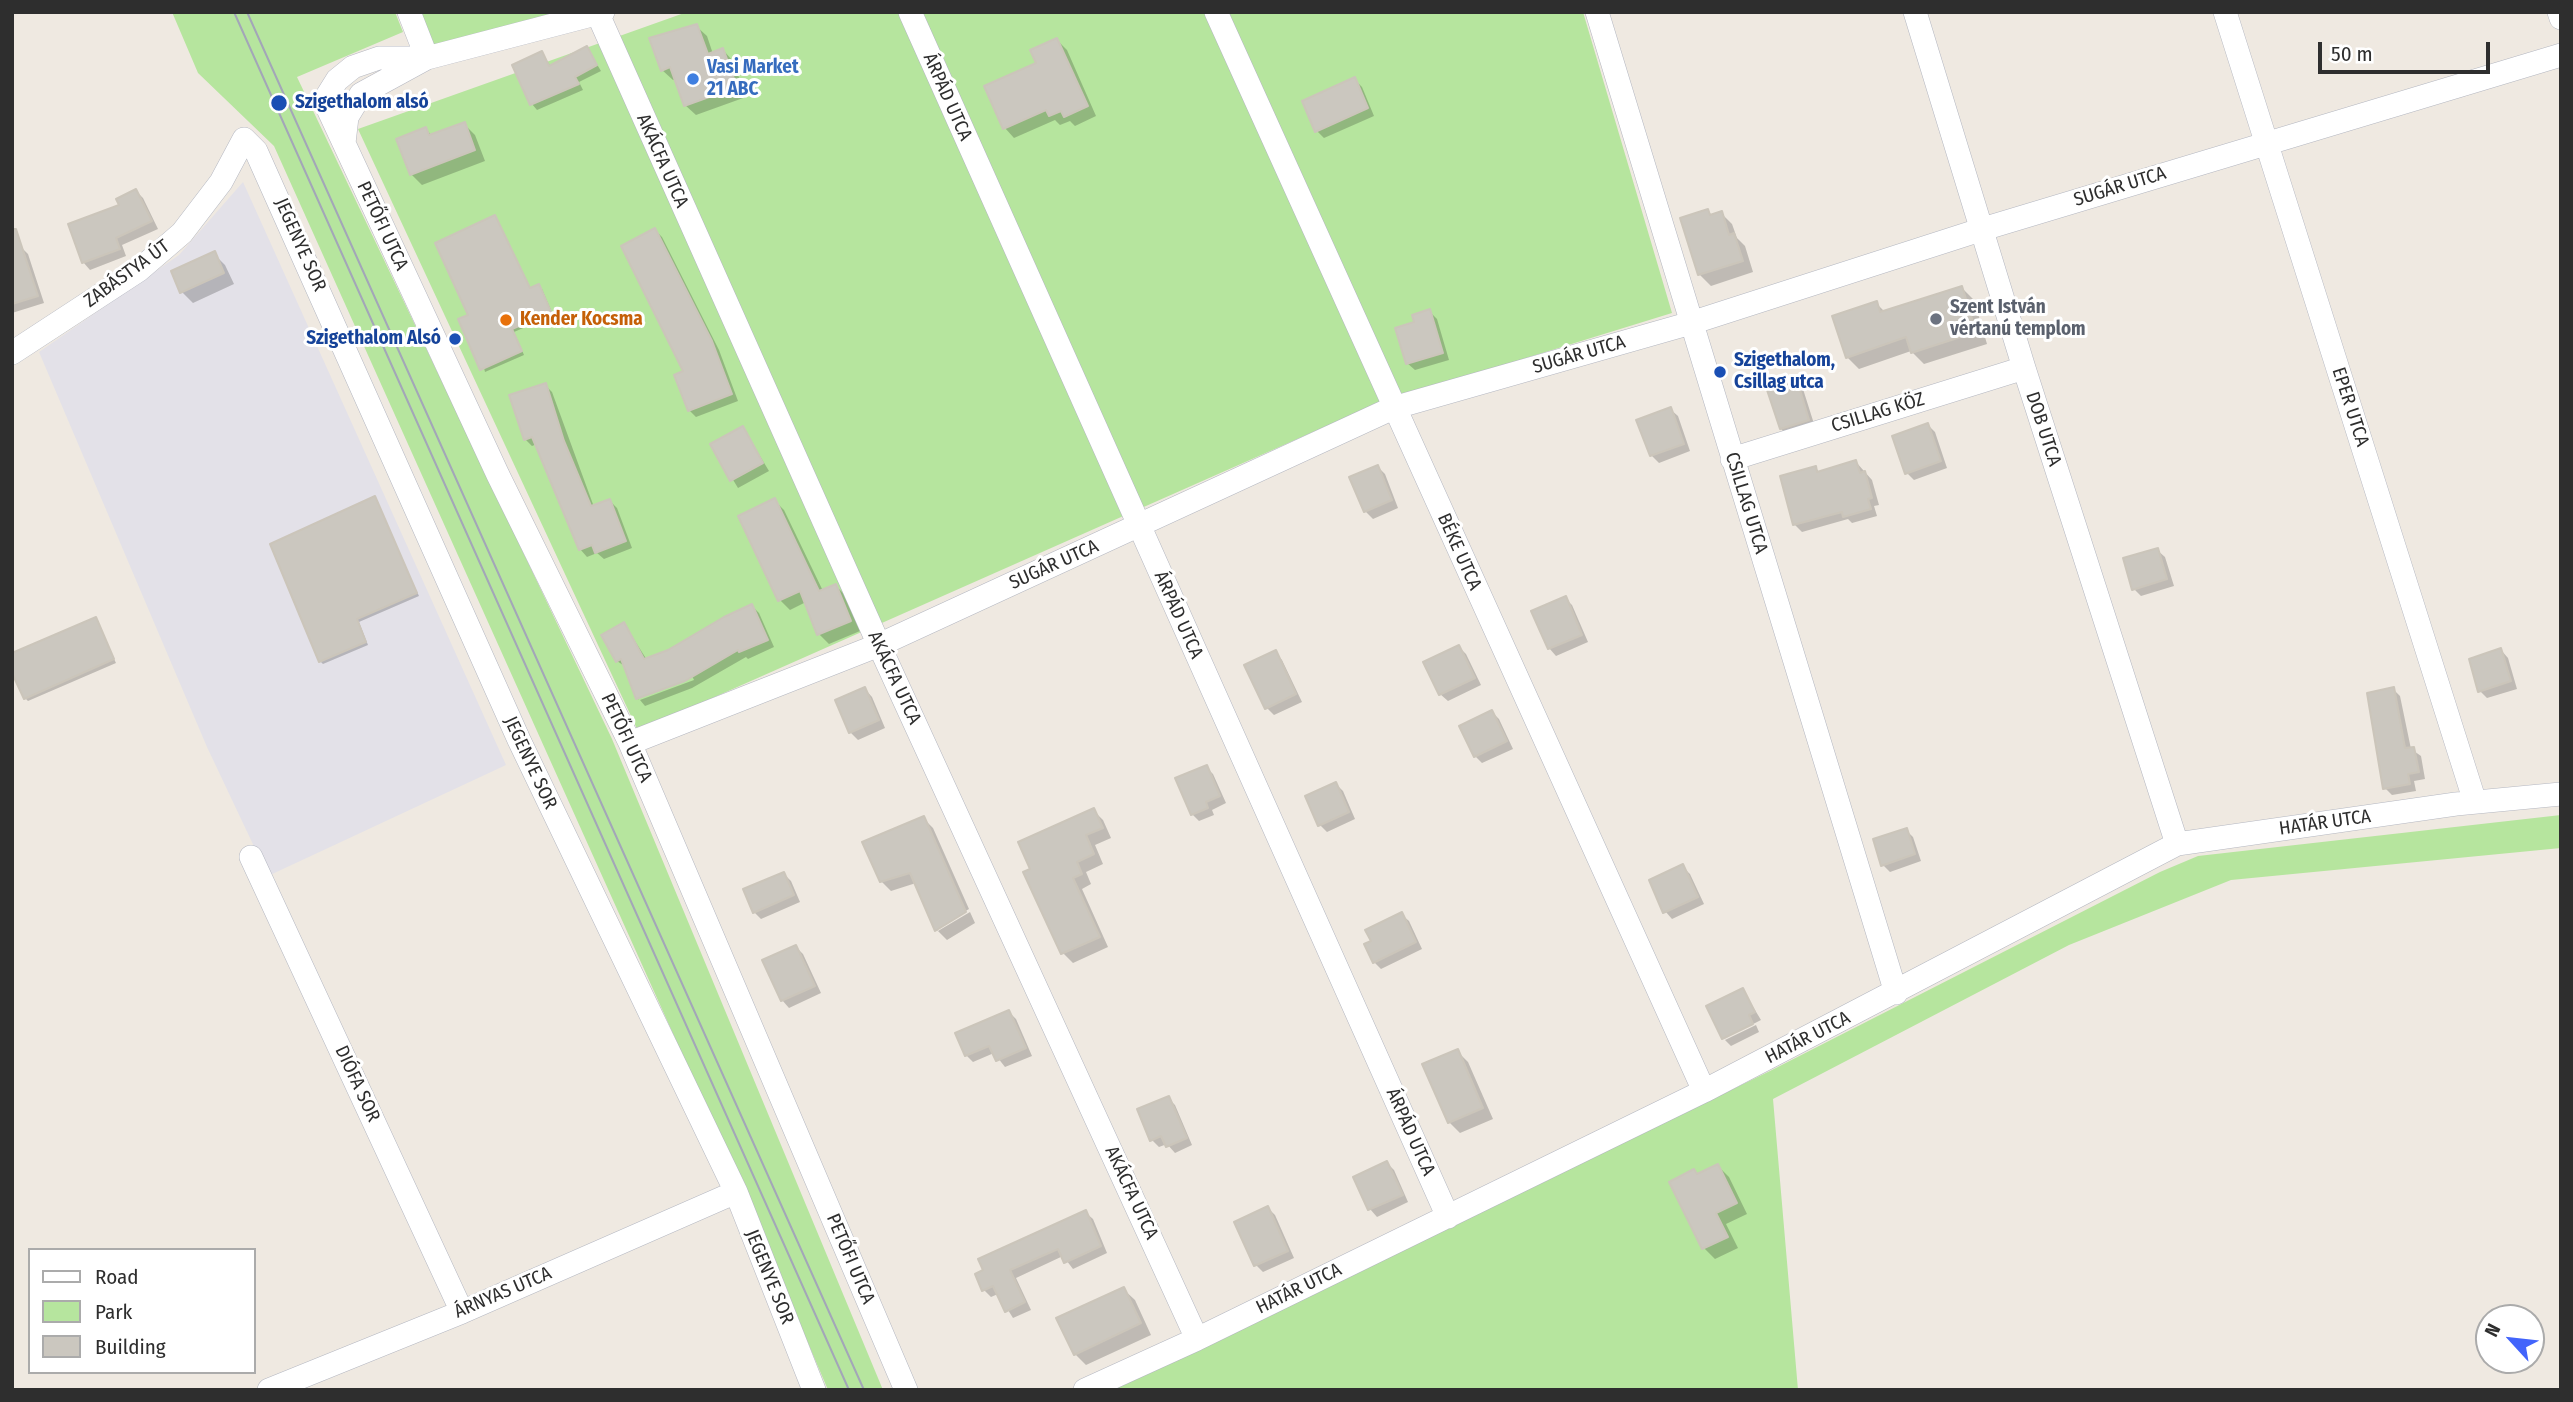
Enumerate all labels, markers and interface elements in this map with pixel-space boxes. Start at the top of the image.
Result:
scale bar [2321,28,2492,72]
text: 50 m [2331,41,2373,67]
street label: ÁRPÁD UTCA [918,50,976,144]
place label: Vasi Market 21 ABC [707,57,799,101]
marker: Vasi Market 21 ABC [685,71,701,87]
place label: Szigethalom alsó [295,92,429,114]
marker: Szigethalom alsó [269,93,289,113]
street label: AKÁCFA UTCA [631,111,693,211]
street label: SUGÁR UTCA [2071,162,2169,212]
street label: PETŐFI UTCA [351,178,413,274]
street label: JEGENYE SOR [269,195,331,295]
street label: ZABÁSTYA ÚT [80,235,174,313]
place label: Szent István vértanú templom [1950,297,2086,341]
place label: Kender Kocsma [520,309,643,331]
marker: Szent István vértanú templom [1928,311,1944,327]
marker: Kender Kocsma [498,312,514,328]
place label: Szigethalom Alsó [306,328,441,350]
marker: Szigethalom Alsó [447,331,463,347]
street label: SUGÁR UTCA [1530,331,1628,379]
place label: Szigethalom, Csillag utca [1734,350,1835,394]
marker: Szigethalom, Csillag utca [1712,364,1728,380]
street label: EPER UTCA [2327,365,2373,449]
street label: CSILLAG KÖZ [1829,388,1927,438]
street label: DOB UTCA [2020,389,2066,469]
street label: CSILLAG UTCA [1720,450,1772,556]
street label: BÉKE UTCA [1432,510,1486,594]
street label: SUGÁR UTCA [1006,535,1102,595]
street label: ÁRPÁD UTCA [1149,568,1207,662]
street label: AKÁCFA UTCA [862,628,926,728]
street label: PETŐFI UTCA [595,690,657,786]
street label: JEGENYE SOR [499,713,561,813]
street label: HATÁR UTCA [2278,805,2372,841]
street label: HATÁR UTCA [1762,1007,1854,1069]
street label: DIÓFA SOR [329,1042,385,1126]
street label: ÁRPÁD UTCA [1381,1085,1439,1179]
street label: AKÁCFA UTCA [1099,1143,1163,1243]
street label: PETŐFI UTCA [821,1211,879,1307]
street label: JEGENYE SOR [740,1226,798,1328]
legend [28,1248,256,1374]
street label: HATÁR UTCA [1253,1259,1345,1319]
street label: ÁRNYAS UTCA [451,1262,555,1324]
text: Road [95,1264,139,1290]
text: Park [95,1299,132,1325]
north arrow [2475,1304,2545,1374]
text: N [2480,1320,2505,1340]
text: Building [95,1334,166,1360]

